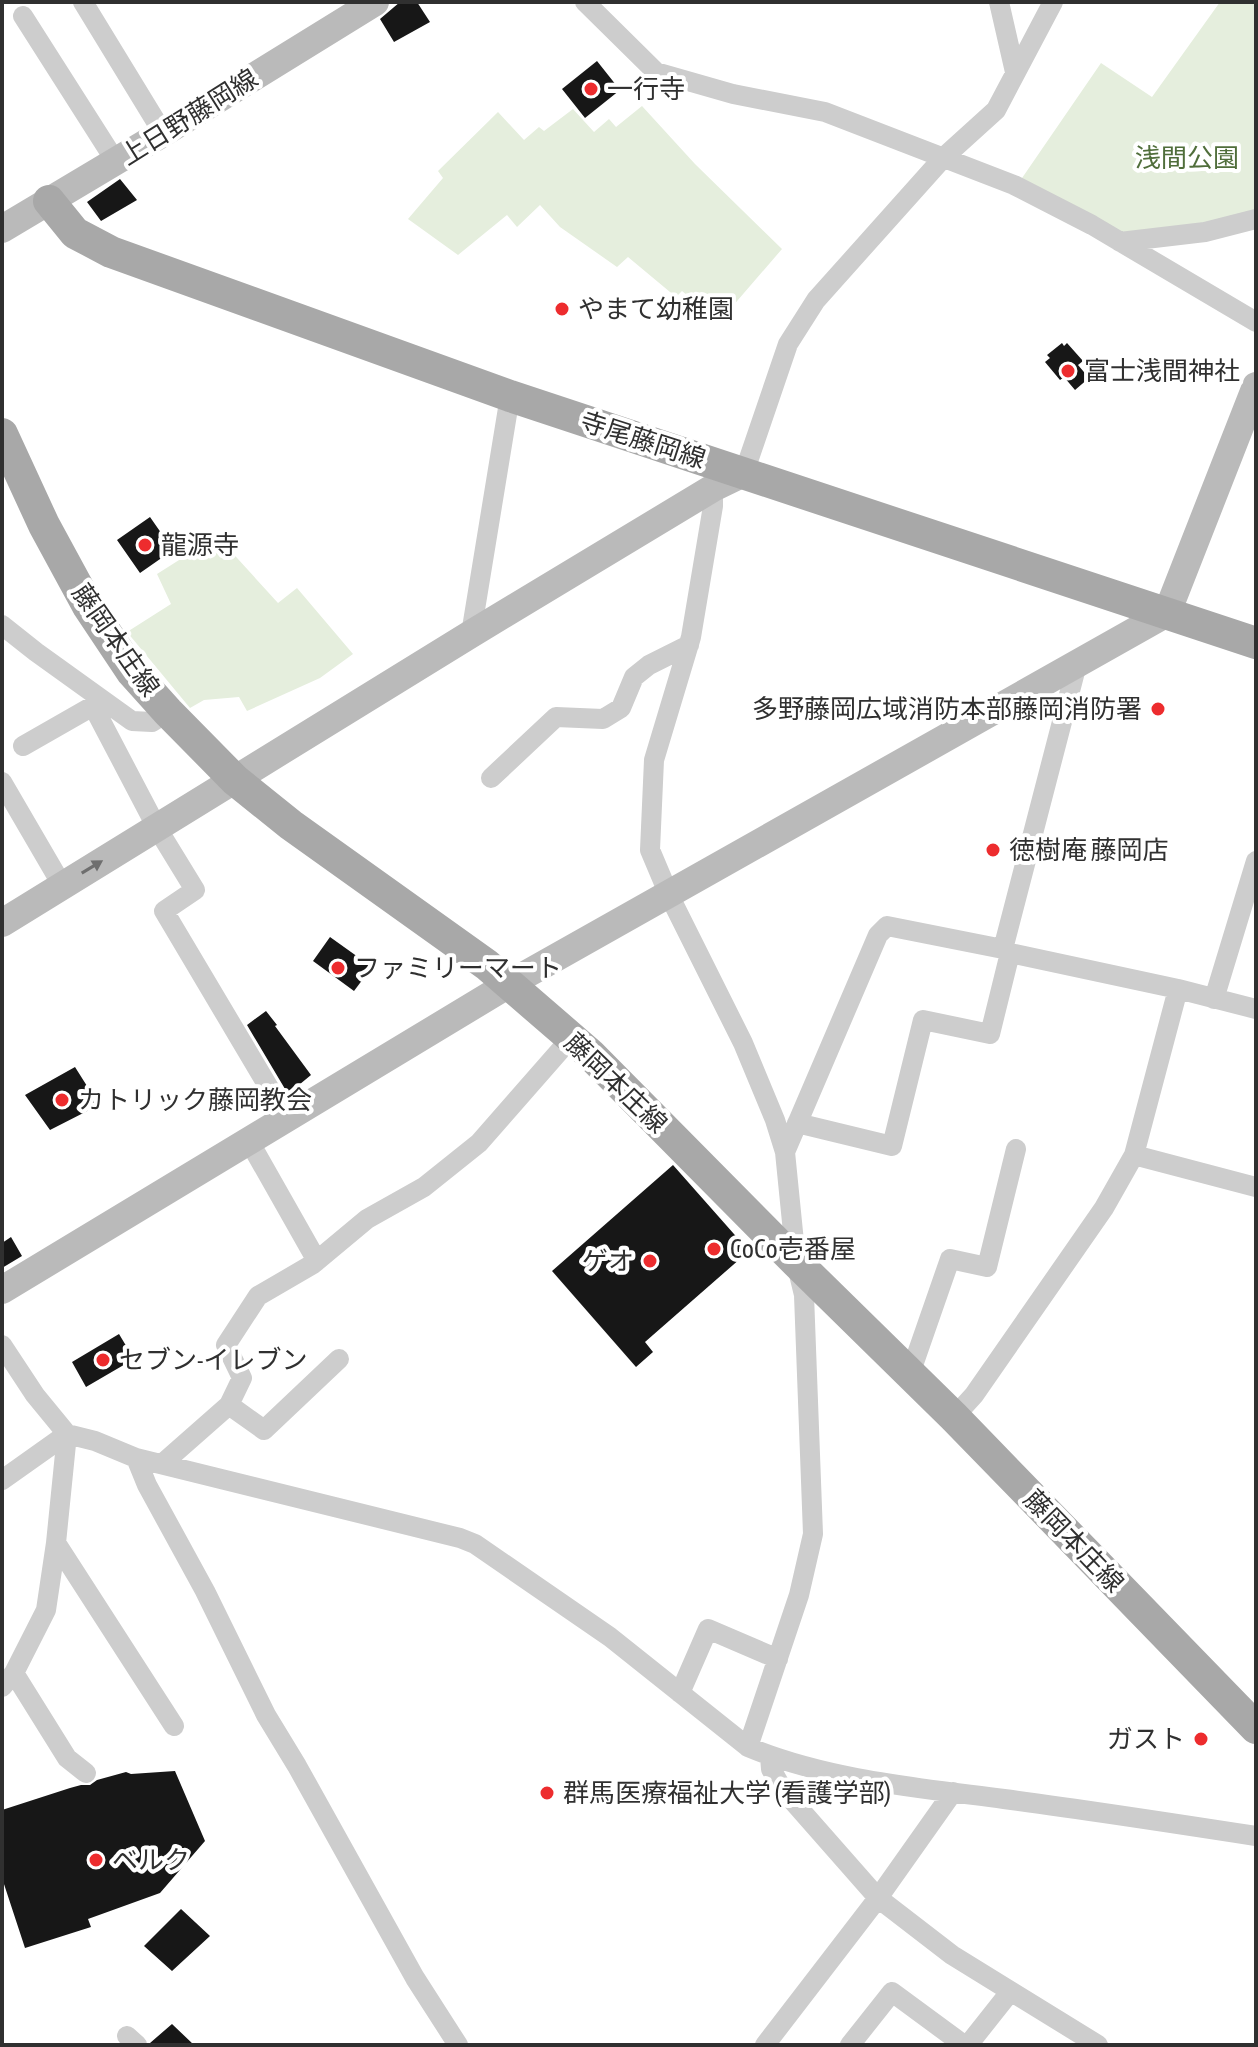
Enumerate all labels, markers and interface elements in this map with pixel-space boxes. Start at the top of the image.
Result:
street label: 上日野藤岡線 [115,63,263,171]
place label: 一行寺 [607,74,685,104]
marker: 一行寺 [582,80,600,98]
park label: 浅間公園 [1135,143,1239,173]
place label: やまて幼稚園 [578,294,734,324]
marker: やまて幼稚園 [553,300,571,318]
place label: 富士浅間神社 [1084,356,1240,386]
marker: 富士浅間神社 [1059,362,1077,380]
street label: 寺尾藤岡線 [577,406,709,474]
place label: 龍源寺 [161,530,239,560]
marker: 龍源寺 [136,536,154,554]
street label: 藤岡本庄線 [66,578,166,702]
place label: 多野藤岡広域消防本部藤岡消防署 [752,694,1142,724]
marker: 多野藤岡広域消防本部藤岡消防署 [1149,700,1167,718]
place label: 徳樹庵 藤岡店 [1009,835,1169,865]
marker: 徳樹庵 藤岡店 [984,841,1002,859]
one-way arrow [81,861,103,875]
place label: ファミリーマート [354,953,562,983]
marker: ファミリーマート [329,959,347,977]
street label: 藤岡本庄線 [559,1027,673,1139]
place label: カトリック藤岡教会 [78,1085,312,1115]
marker: カトリック藤岡教会 [53,1091,71,1109]
place label: CoCo壱番屋 [730,1234,856,1264]
marker: CoCo壱番屋 [705,1240,723,1258]
place label: ゲオ [582,1246,634,1276]
marker: ゲオ [641,1252,659,1270]
place label: セブン-イレブン [119,1345,308,1375]
marker: セブン-イレブン [94,1351,112,1369]
street label: 藤岡本庄線 [1018,1484,1130,1598]
place label: ガスト [1107,1724,1185,1754]
marker: ガスト [1192,1730,1210,1748]
place label: 群馬医療福祉大学 (看護学部) [563,1778,891,1808]
marker: 群馬医療福祉大学 (看護学部) [538,1784,556,1802]
place label: ベルク [112,1845,190,1875]
marker: ベルク [87,1851,105,1869]

